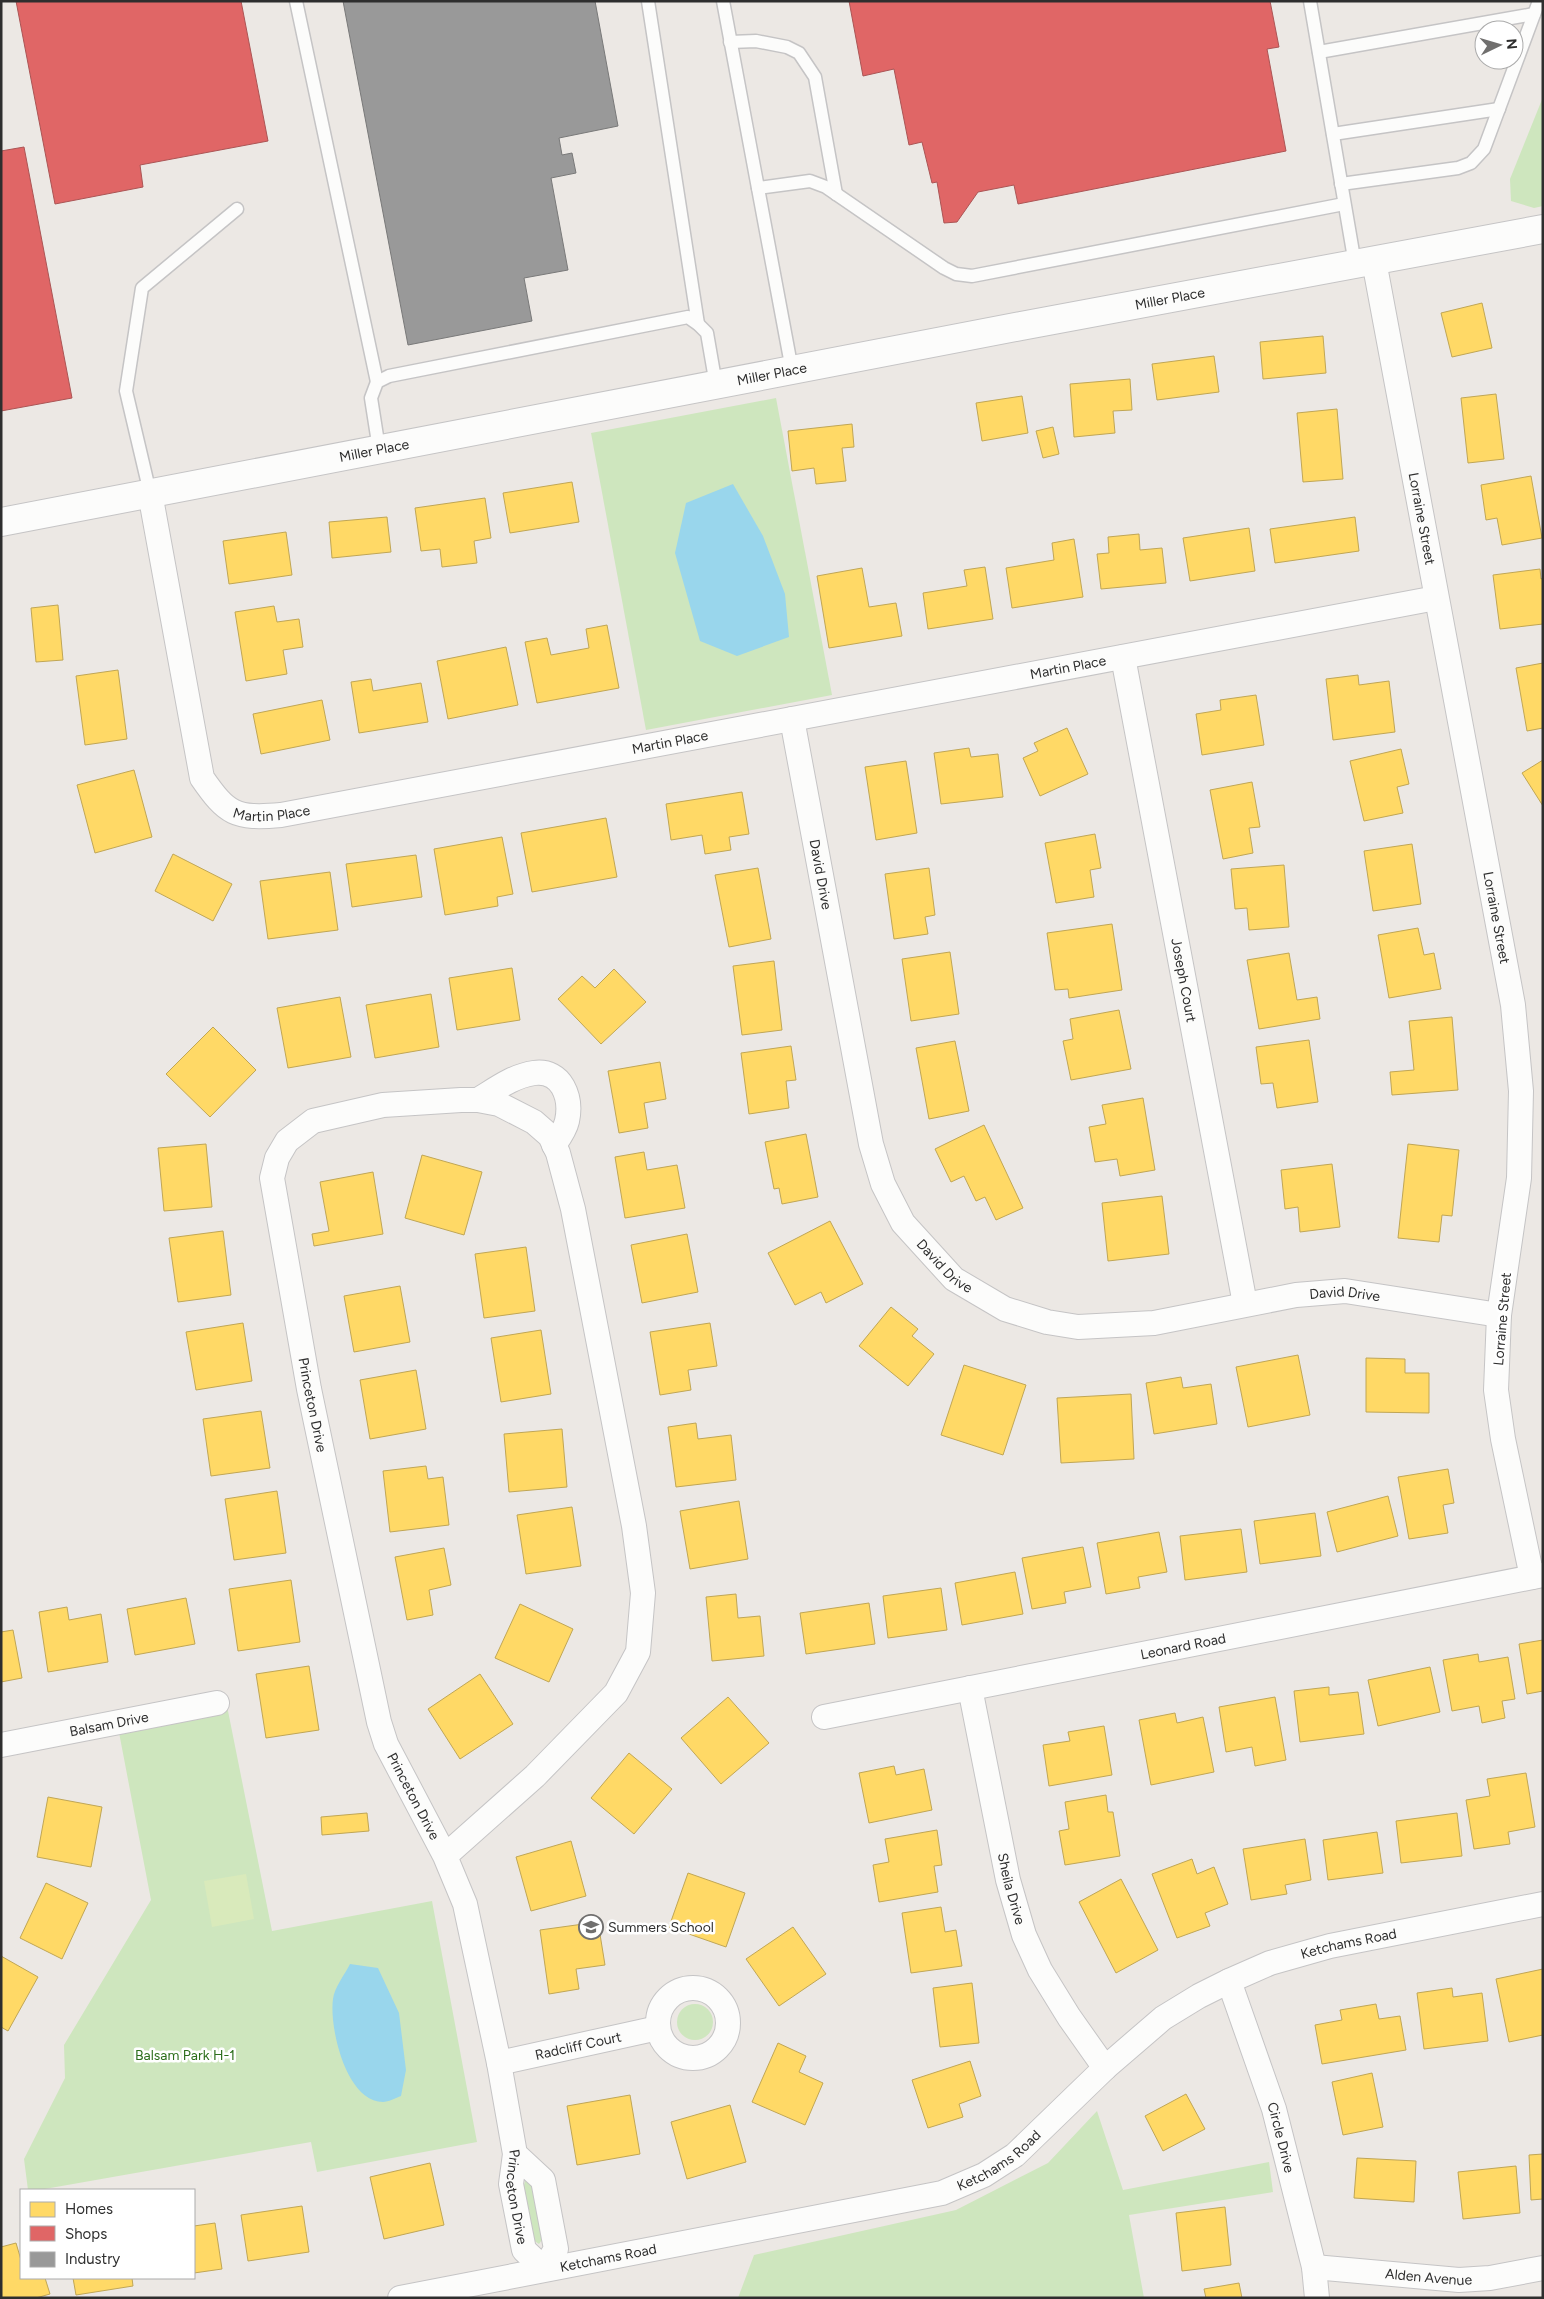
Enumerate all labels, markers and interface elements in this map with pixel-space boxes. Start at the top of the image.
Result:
north arrow [1474,20,1524,70]
text: N [1503,38,1520,50]
street label: Miller Place [1134,284,1207,314]
street label: Miller Place [736,359,809,389]
street label: Miller Place [338,436,411,466]
street label: Lorraine Street [1405,471,1439,566]
street label: Martin Place [1029,652,1108,683]
street label: Martin Place [631,727,710,758]
street label: Martin Place [231,802,312,825]
street label: David Drive [806,838,835,911]
street label: Lorraine Street [1479,870,1513,965]
street label: Joseph Court [1167,937,1200,1024]
street label: David Drive [913,1236,976,1297]
street label: Lorraine Street [1490,1272,1515,1366]
street label: David Drive [1309,1283,1382,1305]
street label: Princeton Drive [295,1356,330,1454]
street label: Leonard Road [1139,1630,1227,1663]
street label: Balsam Drive [68,1708,150,1740]
street label: Princeton Drive [383,1750,443,1843]
street label: Sheila Drive [994,1852,1029,1927]
school or university icon: Summers School [578,1914,604,1940]
place label: Summers School [608,1919,714,1936]
street label: Ketchams Road [1299,1925,1398,1963]
street label: Radcliff Court [533,2028,623,2064]
park label: Balsam Park H-1 [135,2047,235,2064]
street label: Circle Drive [1263,2100,1298,2175]
street label: Ketchams Road [954,2127,1045,2195]
street label: Princeton Drive [501,2148,531,2246]
legend [20,2189,195,2279]
text: Homes [65,2200,113,2218]
text: Shops [65,2225,107,2243]
street label: Ketchams Road [558,2241,658,2276]
text: Industry [65,2250,120,2268]
street label: Alden Avenue [1384,2265,1473,2289]

